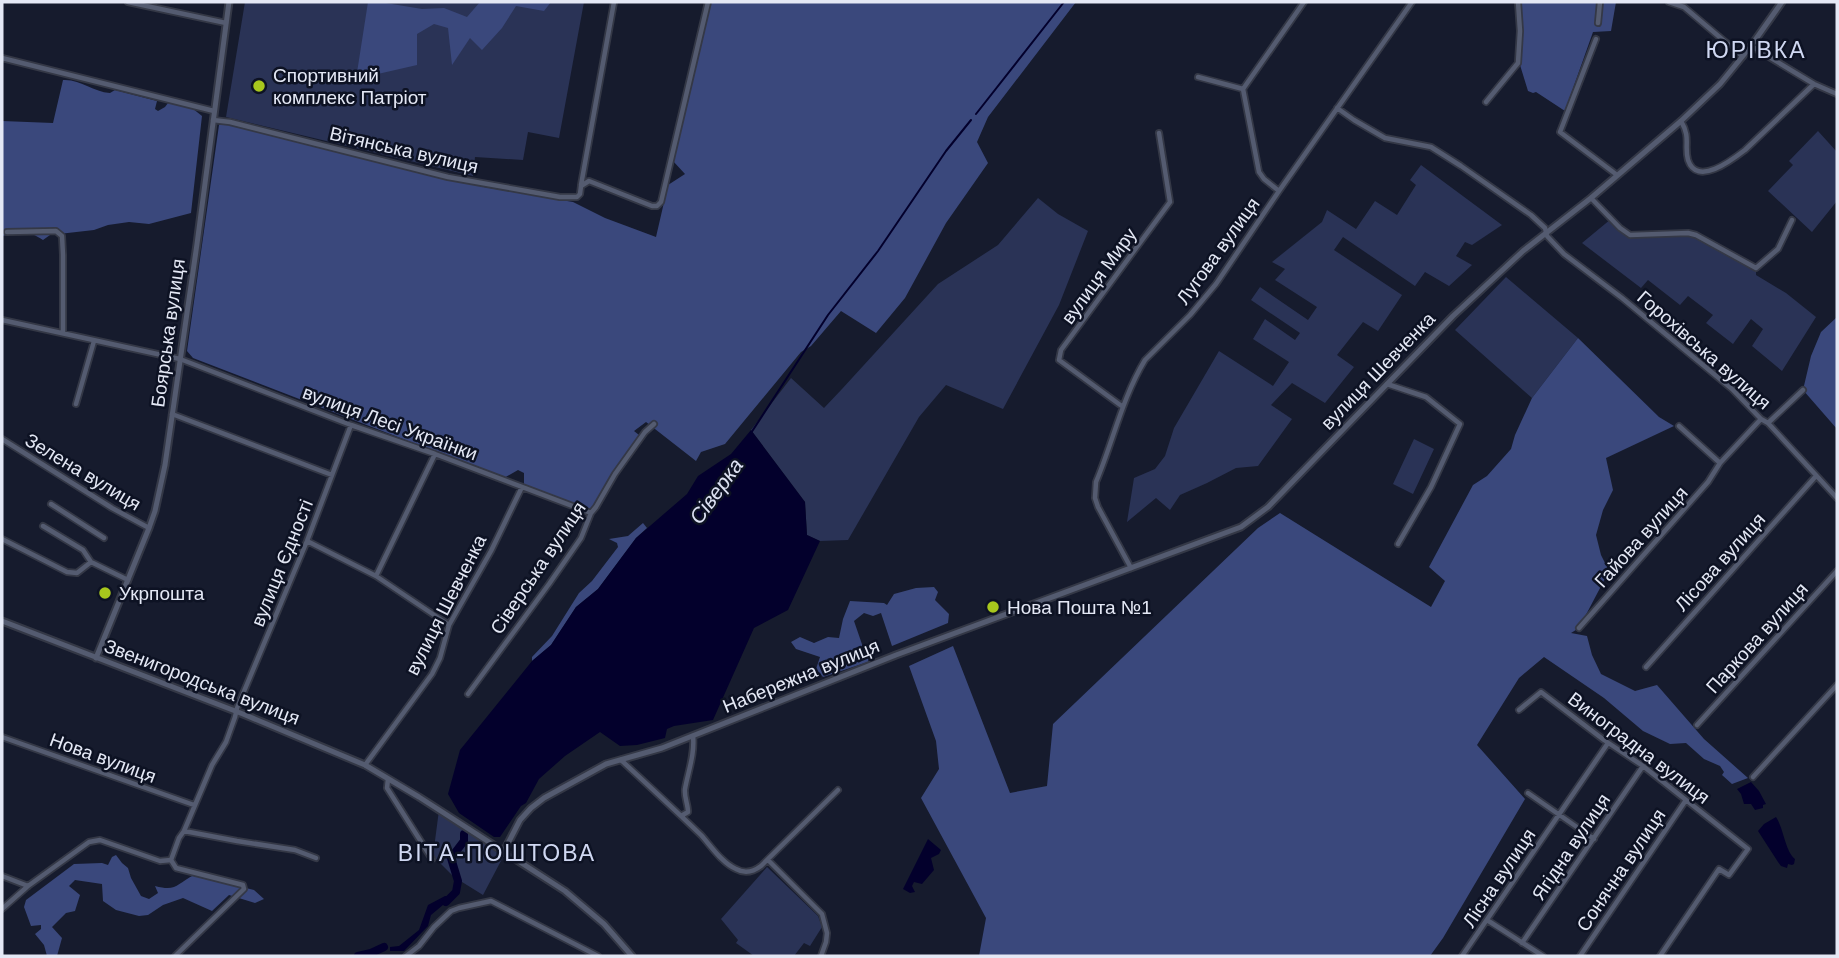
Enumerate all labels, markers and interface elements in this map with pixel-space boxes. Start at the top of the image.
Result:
district label: ЮРІВКА [1705,37,1807,63]
place label: Спортивний комплекс Патріот [273,65,427,108]
marker: Спортивний комплекс Патріот [251,78,267,94]
street label: Вітянська вулиця [328,123,480,177]
street label: Лугова вулиця [1172,194,1264,308]
street label: вулиця Миру [1057,224,1141,328]
street label: Боярська вулиця [147,258,189,408]
street label: Горохівська вулиця [1633,286,1775,414]
street label: вулиця Шевченка [1317,308,1439,434]
street label: вулиця Лесі Українки [300,382,480,464]
street label: Зелена вулиця [21,429,145,515]
water label: Сіверка [685,454,747,528]
street label: Гайова вулиця [1590,482,1692,592]
street label: вулиця Єдності [247,496,317,630]
street label: Сіверська вулиця [486,498,590,638]
street label: Лісова вулиця [1671,509,1769,615]
street label: вулиця Шевченка [402,531,491,679]
street label: Паркова вулиця [1702,578,1812,698]
place label: Укрпошта [119,583,205,604]
marker: Укрпошта [97,585,113,601]
place label: Нова Пошта №1 [1007,597,1152,618]
marker: Нова Пошта №1 [985,599,1001,615]
street label: Звенигородська вулиця [101,635,303,729]
street label: Набережна вулиця [720,635,882,717]
street label: Виноградна вулиця [1564,688,1714,808]
street label: Нова вулиця [47,729,159,787]
street label: Ягідна вулиця [1528,790,1614,904]
street label: Сонячна вулиця [1572,805,1670,935]
street label: Лісна вулиця [1458,825,1540,931]
district label: ВІТА-ПОШТОВА [398,840,596,866]

